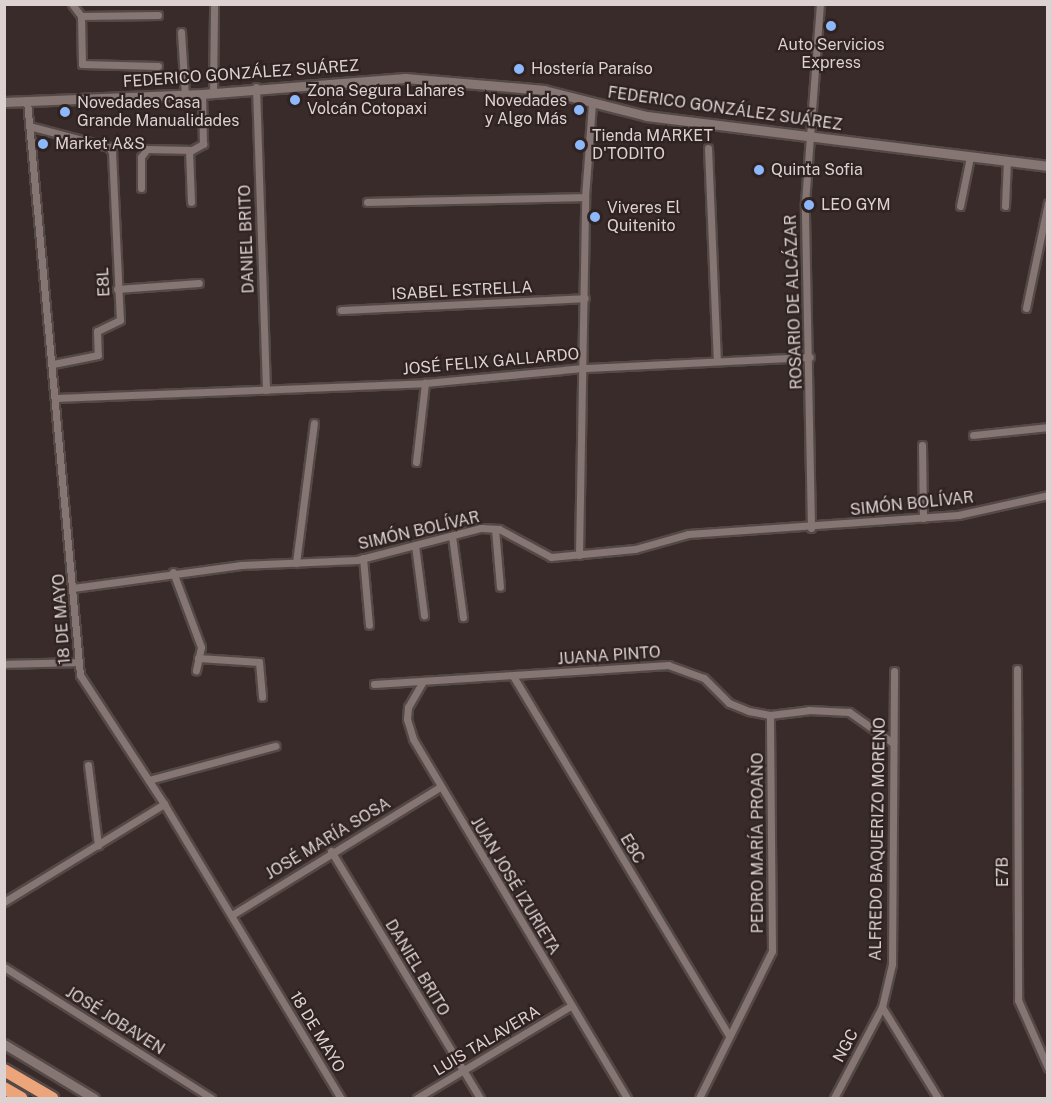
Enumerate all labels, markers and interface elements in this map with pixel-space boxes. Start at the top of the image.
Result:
marker: Auto Servicios Express [824,19,838,33]
place label: Auto Servicios Express [777,35,885,73]
street label: FEDERICO GONZÁLEZ SUÁREZ [122,56,360,92]
place label: Hostería Paraíso [531,59,653,79]
marker: Hostería Paraíso [512,62,526,76]
place label: Zona Segura Lahares Volcán Cotopaxi [307,81,465,119]
street label: FEDERICO GONZÁLEZ SUÁREZ [606,83,844,135]
place label: Novedades y Algo Más [484,91,567,129]
place label: Novedades Casa Grande Manualidades [77,93,239,131]
marker: Zona Segura Lahares Volcán Cotopaxi [288,93,302,107]
marker: Novedades y Algo Más [572,103,586,117]
marker: Novedades Casa Grande Manualidades [58,105,72,119]
place label: Tienda MARKET D'TODITO [592,126,713,164]
place label: Market A&S [55,134,145,154]
marker: Market A&S [36,137,50,151]
marker: Tienda MARKET D'TODITO [573,138,587,152]
place label: Quinta Sofia [771,160,863,180]
marker: Quinta Sofia [752,163,766,177]
street label: DANIEL BRITO [236,184,258,294]
place label: LEO GYM [821,195,891,215]
place label: Viveres El Quitenito [607,198,680,236]
marker: LEO GYM [802,198,816,212]
marker: Viveres El Quitenito [588,210,602,224]
street label: ROSARIO DE ALCÁZAR [781,214,807,390]
street label: E8L [94,267,114,297]
street label: ISABEL ESTRELLA [391,278,533,304]
street label: JOSÉ FELIX GALLARDO [402,345,580,379]
street label: SIMÓN BOLÍVAR [849,488,975,520]
street label: SIMÓN BOLÍVAR [356,508,482,554]
street label: 18 DE MAYO [49,573,75,665]
street label: JUANA PINTO [557,643,661,669]
street label: ALFREDO BAQUERIZO MORENO [866,717,890,961]
street label: PEDRO MARÍA PROAÑO [748,753,768,933]
street label: JOSÉ MARÍA SOSA [262,794,394,884]
street label: JUAN JOSÉ IZURIETA [466,814,564,958]
street label: E8C [616,831,648,867]
street label: E7B [993,857,1013,887]
street label: DANIEL BRITO [381,916,453,1020]
street label: JOSÉ JOBAVEN [62,983,168,1059]
street label: 18 DE MAYO [285,988,349,1076]
street label: LUIS TALAVERA [430,1002,544,1080]
street label: NGC [829,1026,863,1066]

